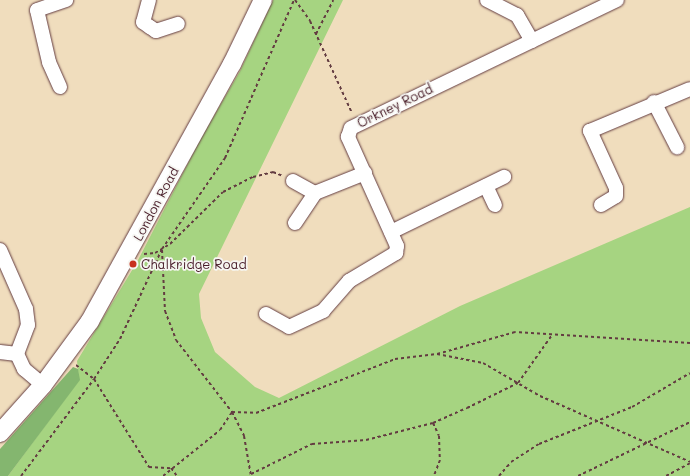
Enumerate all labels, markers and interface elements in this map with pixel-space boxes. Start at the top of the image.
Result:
street label: Orkney Road [355,81,435,131]
street label: London Road [130,164,182,244]
place label: Chalkridge Road [141,256,247,272]
marker: Chalkridge Road [128,259,138,269]

